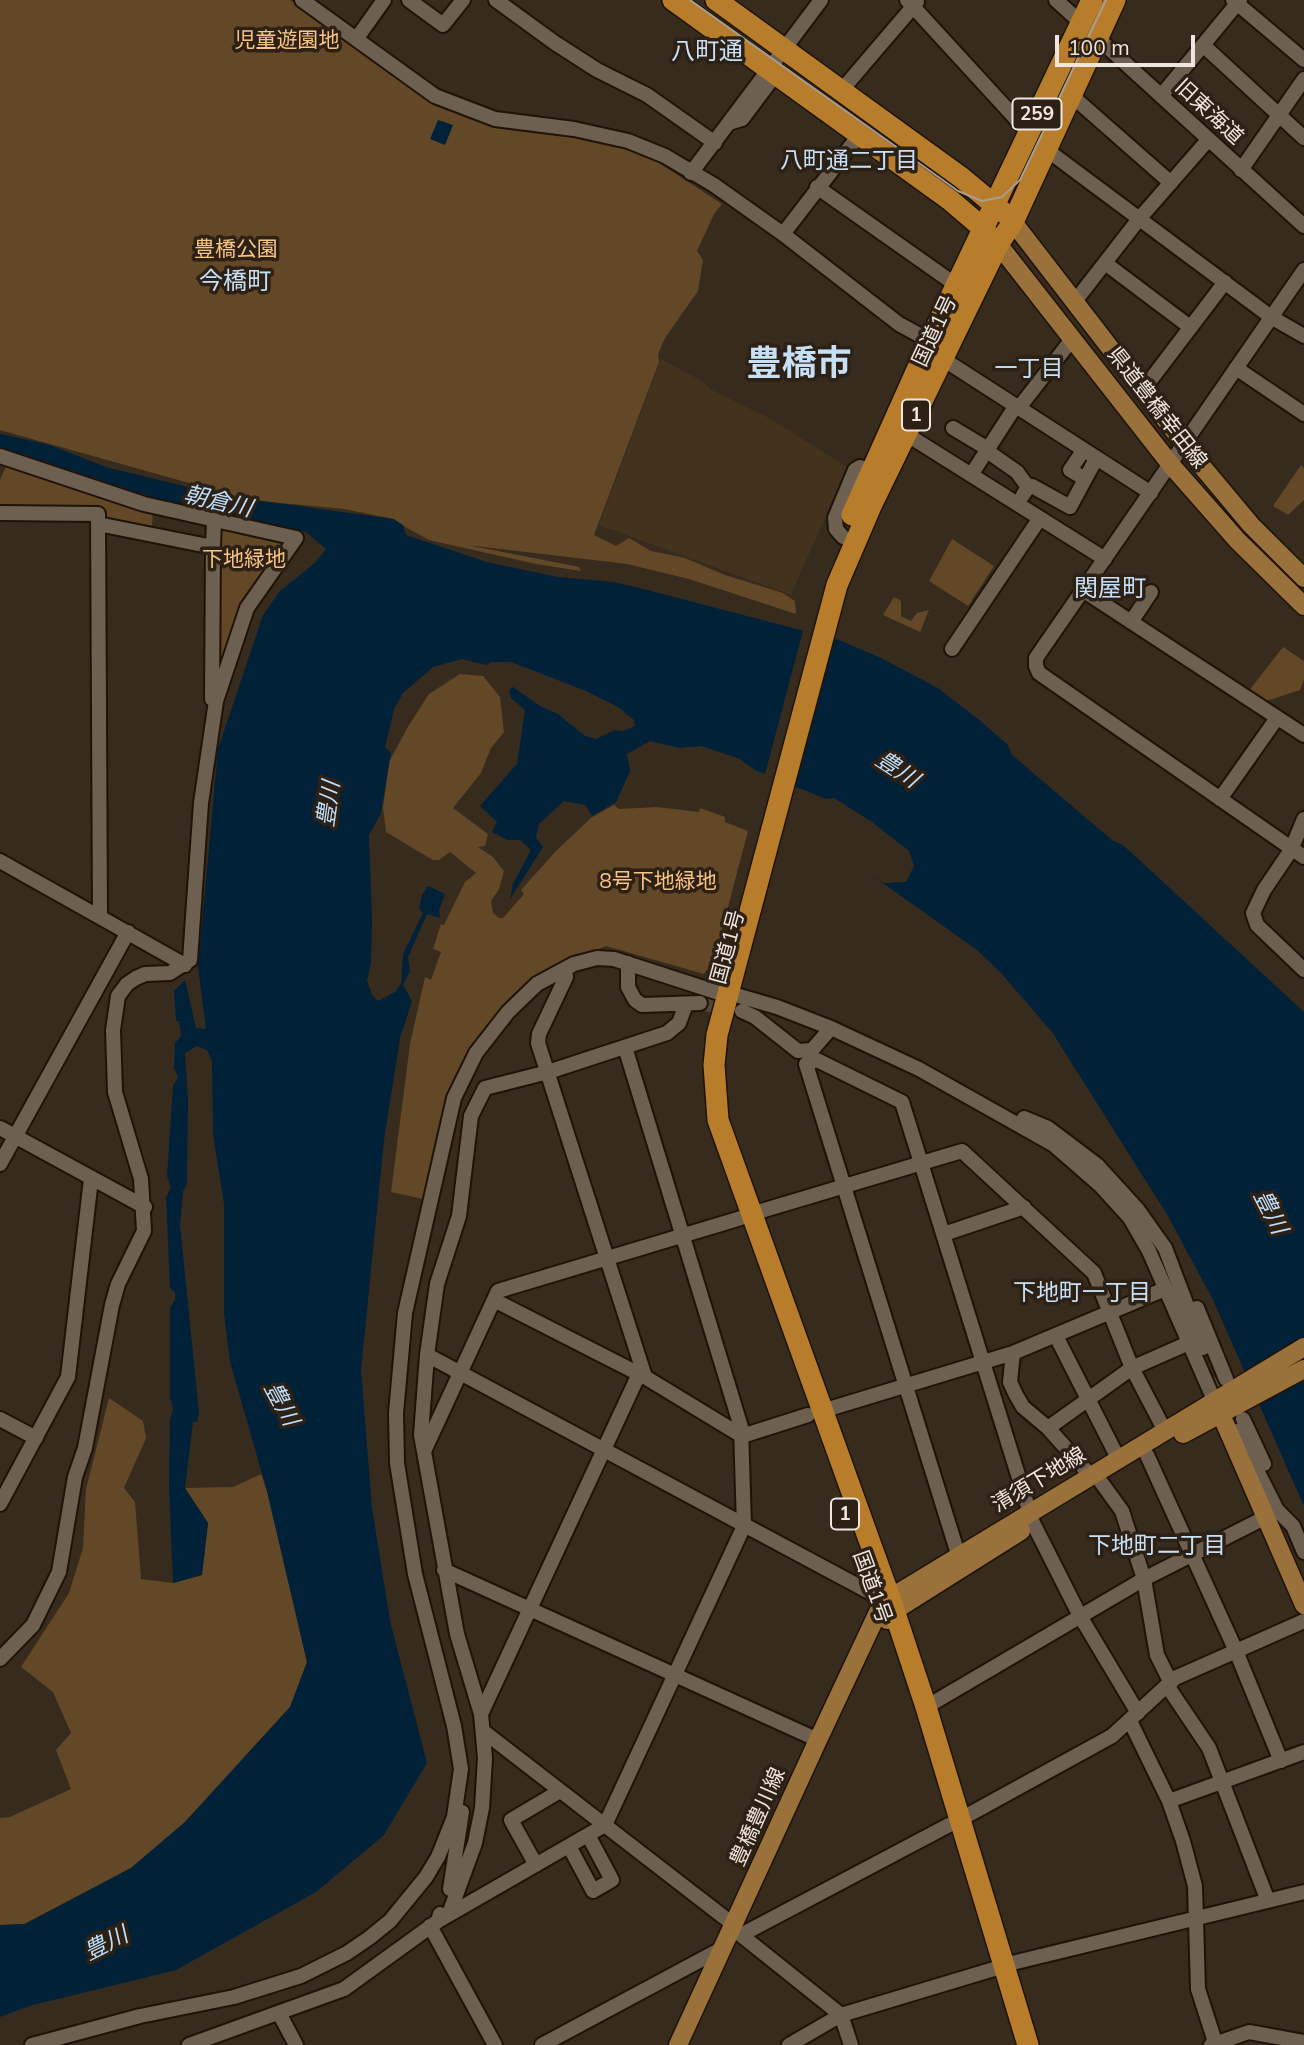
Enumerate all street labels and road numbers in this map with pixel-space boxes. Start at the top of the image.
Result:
street label: 旧東海道 [1170,74,1248,150]
road number: 259 [1012,98,1062,130]
street label: 国道1号 [908,291,962,371]
street label: 県道豊橋幸田線 [1102,342,1212,474]
road number: 1 [902,400,930,430]
street label: 国道1号 [706,907,750,987]
street label: 清須下地線 [988,1442,1090,1518]
road number: 1 [831,1498,859,1530]
street label: 国道1号 [847,1547,897,1627]
street label: 豊橋豊川線 [725,1764,791,1870]

